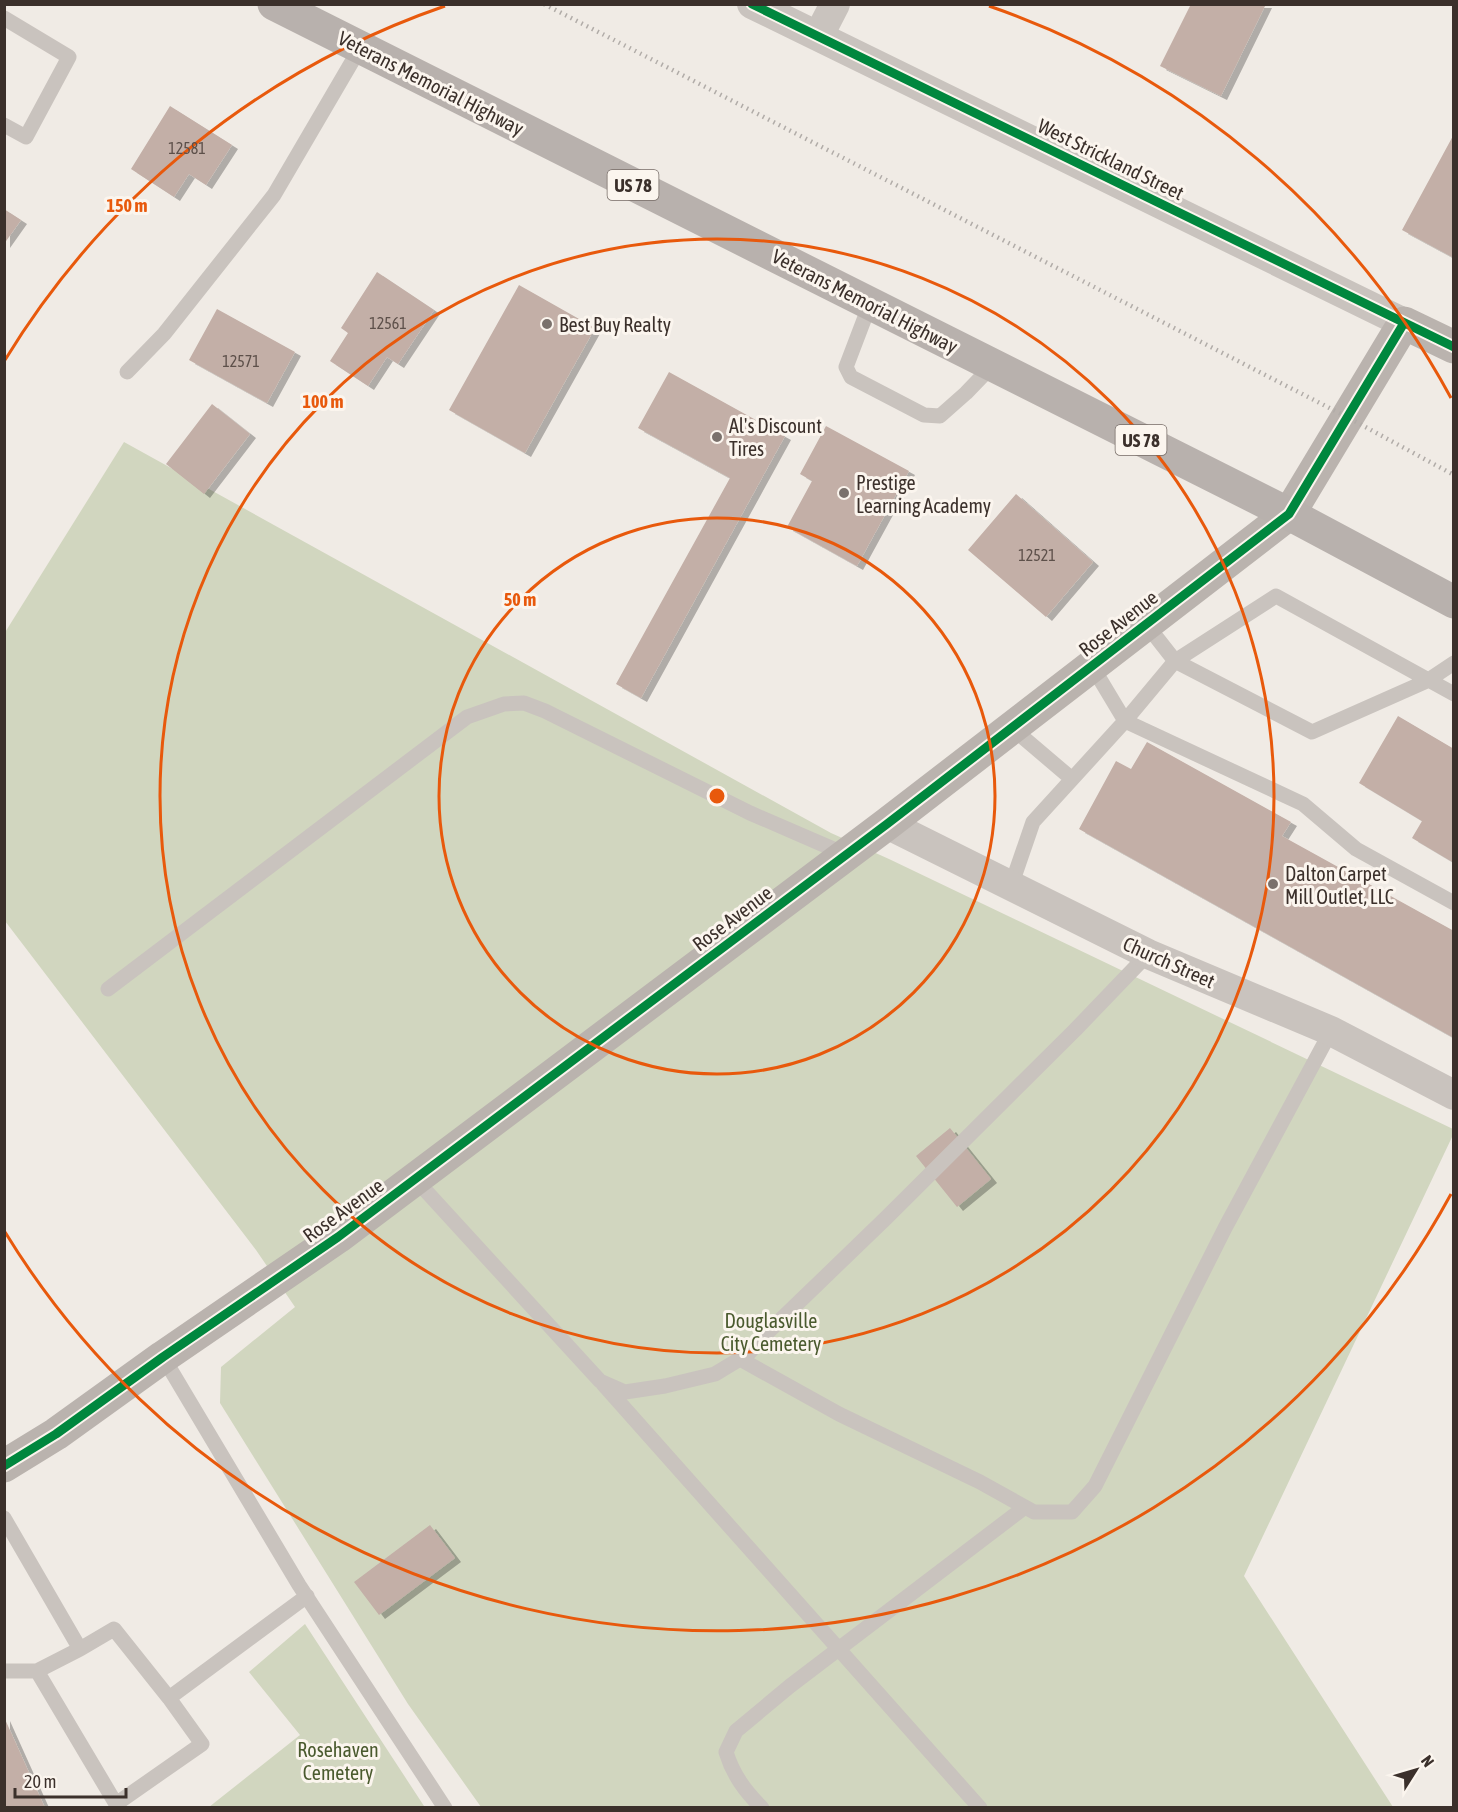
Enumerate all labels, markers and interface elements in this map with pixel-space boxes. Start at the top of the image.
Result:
street label: Veterans Memorial Highway [334,26,528,140]
street label: West Strickland Street [1034,114,1188,204]
house number: 12581 [168,139,206,157]
road number: US 78 [608,170,658,200]
text: 150 m [107,195,147,216]
street label: Veterans Memorial Highway [768,244,962,358]
place label: Best Buy Realty [559,313,671,336]
house number: 12561 [369,314,407,332]
marker: Best Buy Realty [540,317,554,331]
house number: 12571 [222,352,260,370]
text: 100 m [303,391,343,412]
place label: Al's Discount Tires [729,414,822,460]
road number: US 78 [1116,425,1166,455]
marker: Al's Discount Tires [710,430,724,444]
place label: Prestige Learning Academy [856,471,991,517]
marker: Prestige Learning Academy [837,486,851,500]
house number: 12521 [1018,546,1056,564]
street label: Rose Avenue [1074,585,1162,661]
text: 50 m [504,589,536,610]
centre of rings [707,786,727,806]
place label: Dalton Carpet Mill Outlet, LLC [1285,862,1394,908]
marker: Dalton Carpet Mill Outlet, LLC [1266,877,1280,891]
street label: Rose Avenue [688,881,776,955]
street label: Church Street [1120,932,1219,993]
street label: Rose Avenue [298,1173,388,1247]
park label: Douglasville City Cemetery [721,1309,821,1355]
park label: Rosehaven Cemetery [297,1738,379,1784]
north arrow [1386,1740,1446,1800]
text: N [1418,1752,1438,1770]
scale bar [15,1761,126,1799]
text: 20 m [24,1771,56,1792]

